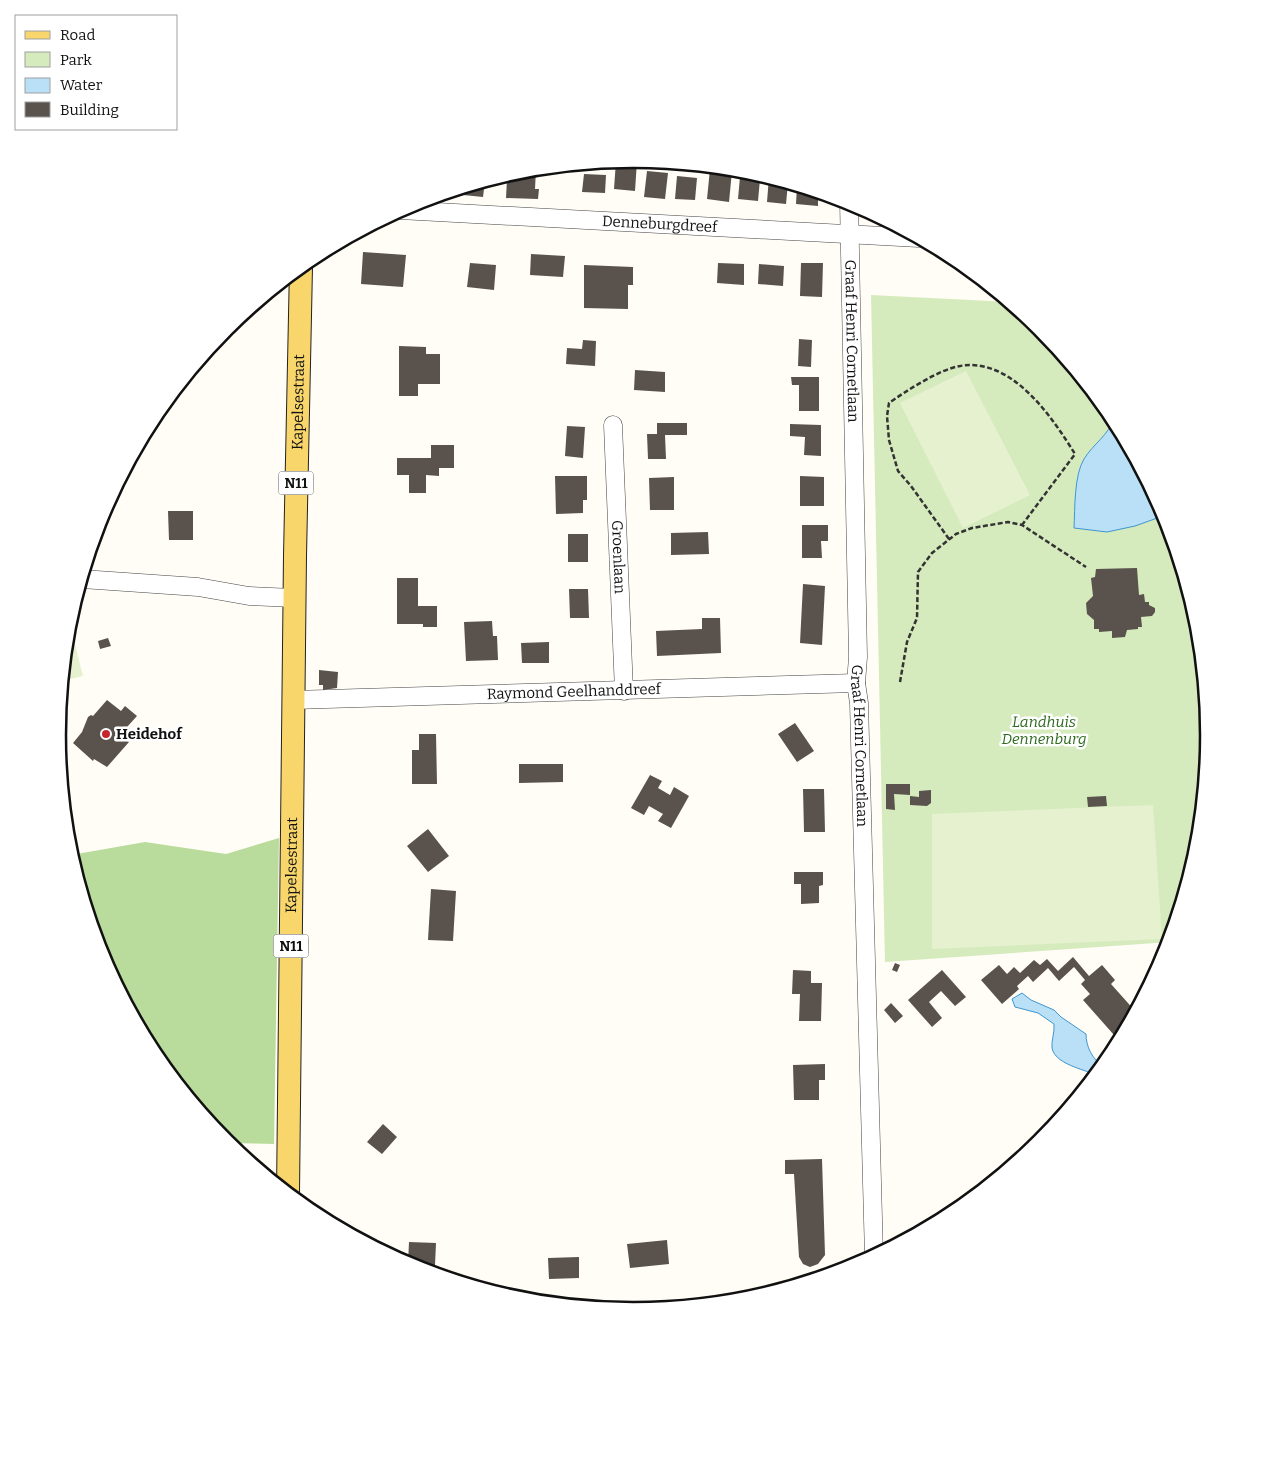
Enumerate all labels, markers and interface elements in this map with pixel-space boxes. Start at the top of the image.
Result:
legend [15,15,178,130]
text: Road [60,26,95,44]
text: Park [60,51,92,69]
text: Water [60,76,103,94]
text: Building [60,101,119,119]
street label: Denneburgdreef [601,212,720,236]
street label: Graaf Henri Cornetlaan [841,259,862,423]
street label: Kapelsestraat [288,353,308,450]
road number: N11 [278,472,314,494]
street label: Groenlaan [608,520,629,595]
street label: Graaf Henri Cornetlaan [847,664,871,828]
street label: Raymond Geelhanddreef [487,680,663,703]
park label: Landhuis Dennenburg [1002,713,1086,748]
place label: Heidehof [116,725,183,743]
marker: Heidehof [100,728,112,740]
street label: Kapelsestraat [282,816,301,913]
road number: N11 [274,934,308,958]

